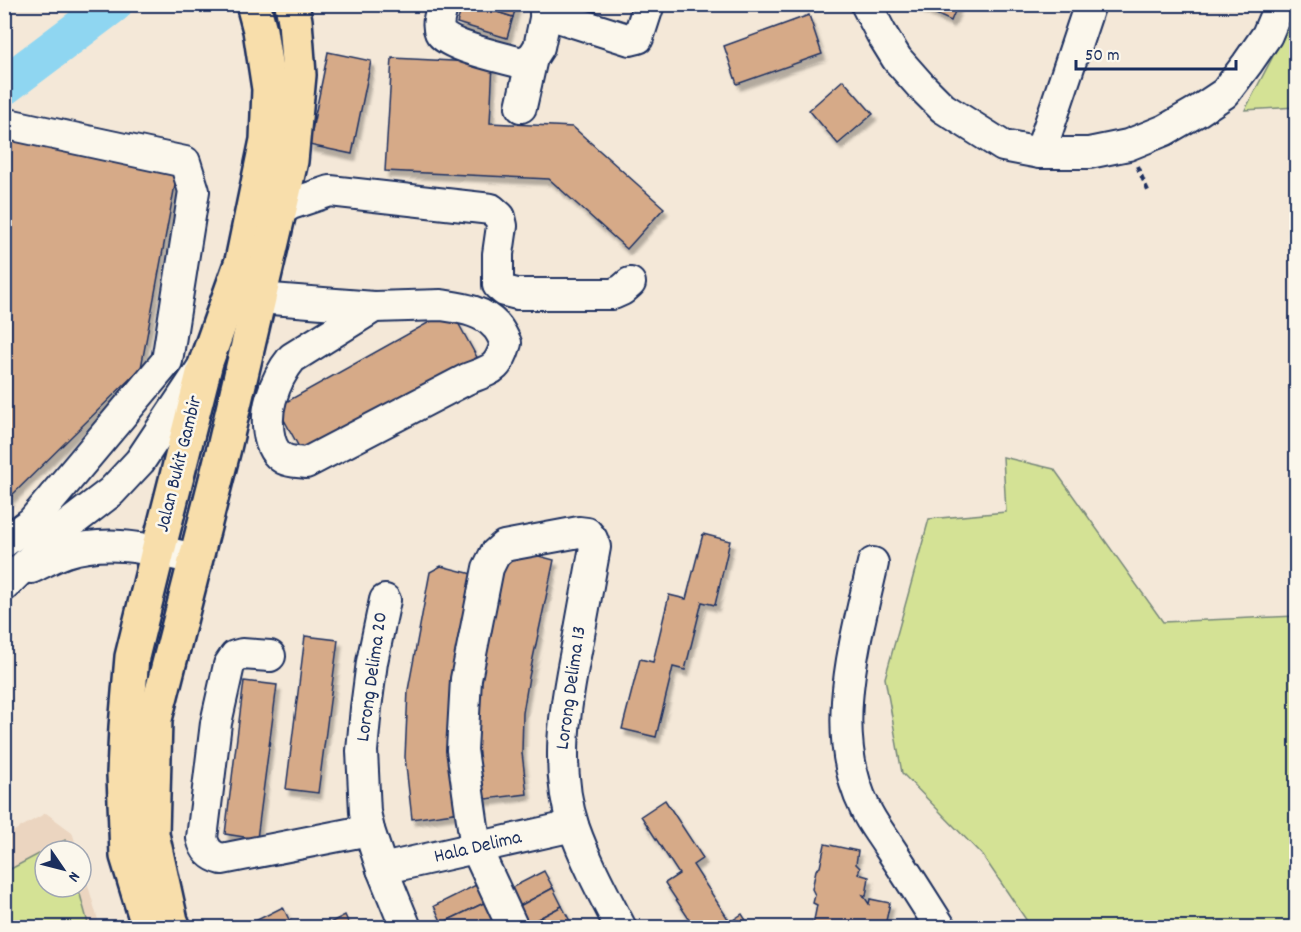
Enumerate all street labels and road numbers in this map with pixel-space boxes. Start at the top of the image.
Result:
street label: Jalan Bukit Gambir [150,392,211,535]
street label: Lorong Delima 20 [350,610,396,744]
street label: Lorong Delima 13 [549,624,595,752]
street label: Hala Delima [431,824,525,872]

